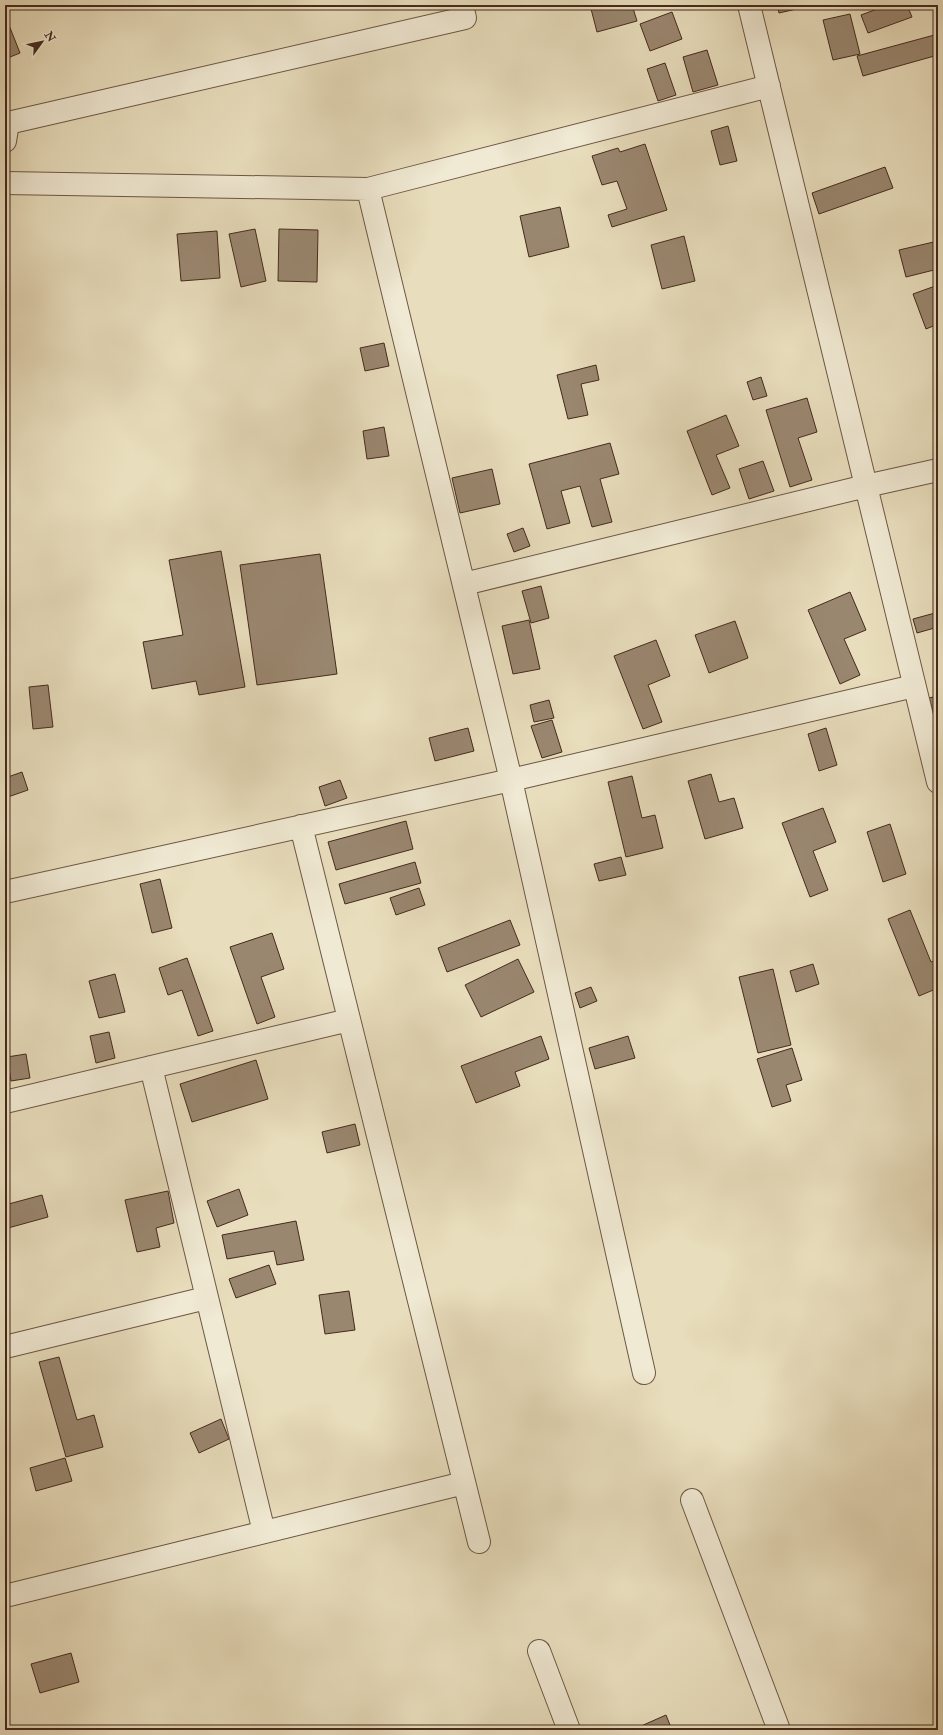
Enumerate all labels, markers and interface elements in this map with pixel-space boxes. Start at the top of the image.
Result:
north arrow [22,22,62,62]
text: N [41,28,59,45]

